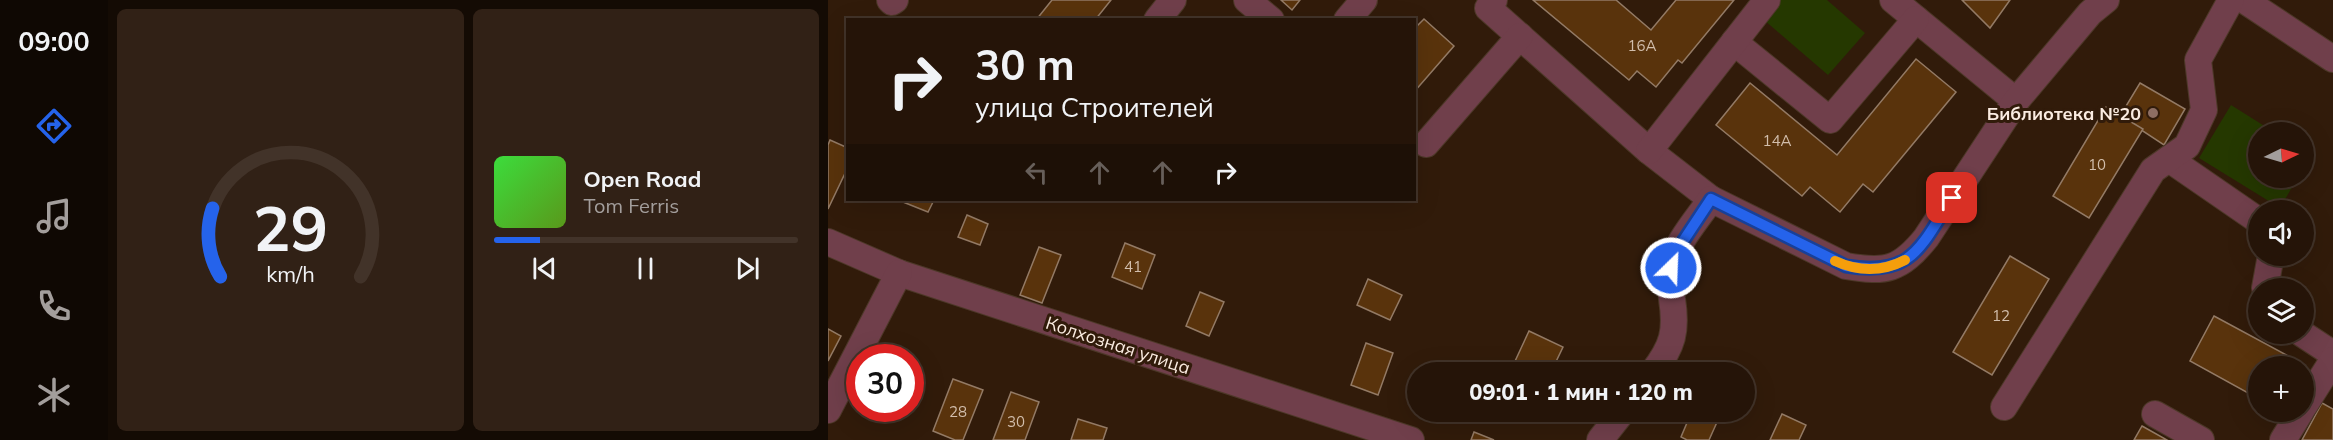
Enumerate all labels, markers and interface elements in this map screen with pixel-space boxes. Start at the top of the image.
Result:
text: 09:00 [18,24,90,58]
house number: 16А [1627,36,1657,55]
text: 30 m [975,38,1075,91]
icon: right [876,42,954,120]
text: улица Строителей [975,90,1214,124]
place label: Библиотека №20 [1987,102,2141,125]
icon: directions [33,105,75,147]
marker: Библиотека №20 [2146,106,2160,120]
north arrow [2248,122,2314,188]
map controls [2248,122,2314,422]
house number: 14А [1762,131,1792,150]
house number: 10 [2088,155,2106,174]
icon: left [1020,156,1053,189]
icon: ahead [1083,156,1116,189]
icon: ahead [1146,156,1179,189]
icon: right [1209,156,1242,189]
text: Open Road [584,165,701,193]
pin [1926,172,1977,223]
icon: arrive [1935,181,1968,214]
text: 29 [253,188,328,267]
text: Tom Ferris [584,193,679,218]
icon: music [33,195,75,237]
button: sound [2248,200,2314,266]
position arrow [1639,236,1703,300]
icon: previous [528,252,561,285]
icon: pause [629,252,662,285]
icon: next [731,252,764,285]
house number: 41 [1124,257,1142,276]
text: km/h [266,260,314,287]
button: layers [2248,278,2314,344]
icon: phone [33,285,75,327]
house number: 12 [1992,306,2010,325]
street label: Колхозная улица [1043,311,1193,379]
speed limit sign: 30 [846,344,924,422]
button: + [2248,356,2314,422]
icon: climate [33,374,75,416]
text: 09:01 · 1 мин · 120 m [1469,378,1693,406]
house number: 28 [949,402,967,421]
house number: 30 [1007,412,1025,431]

